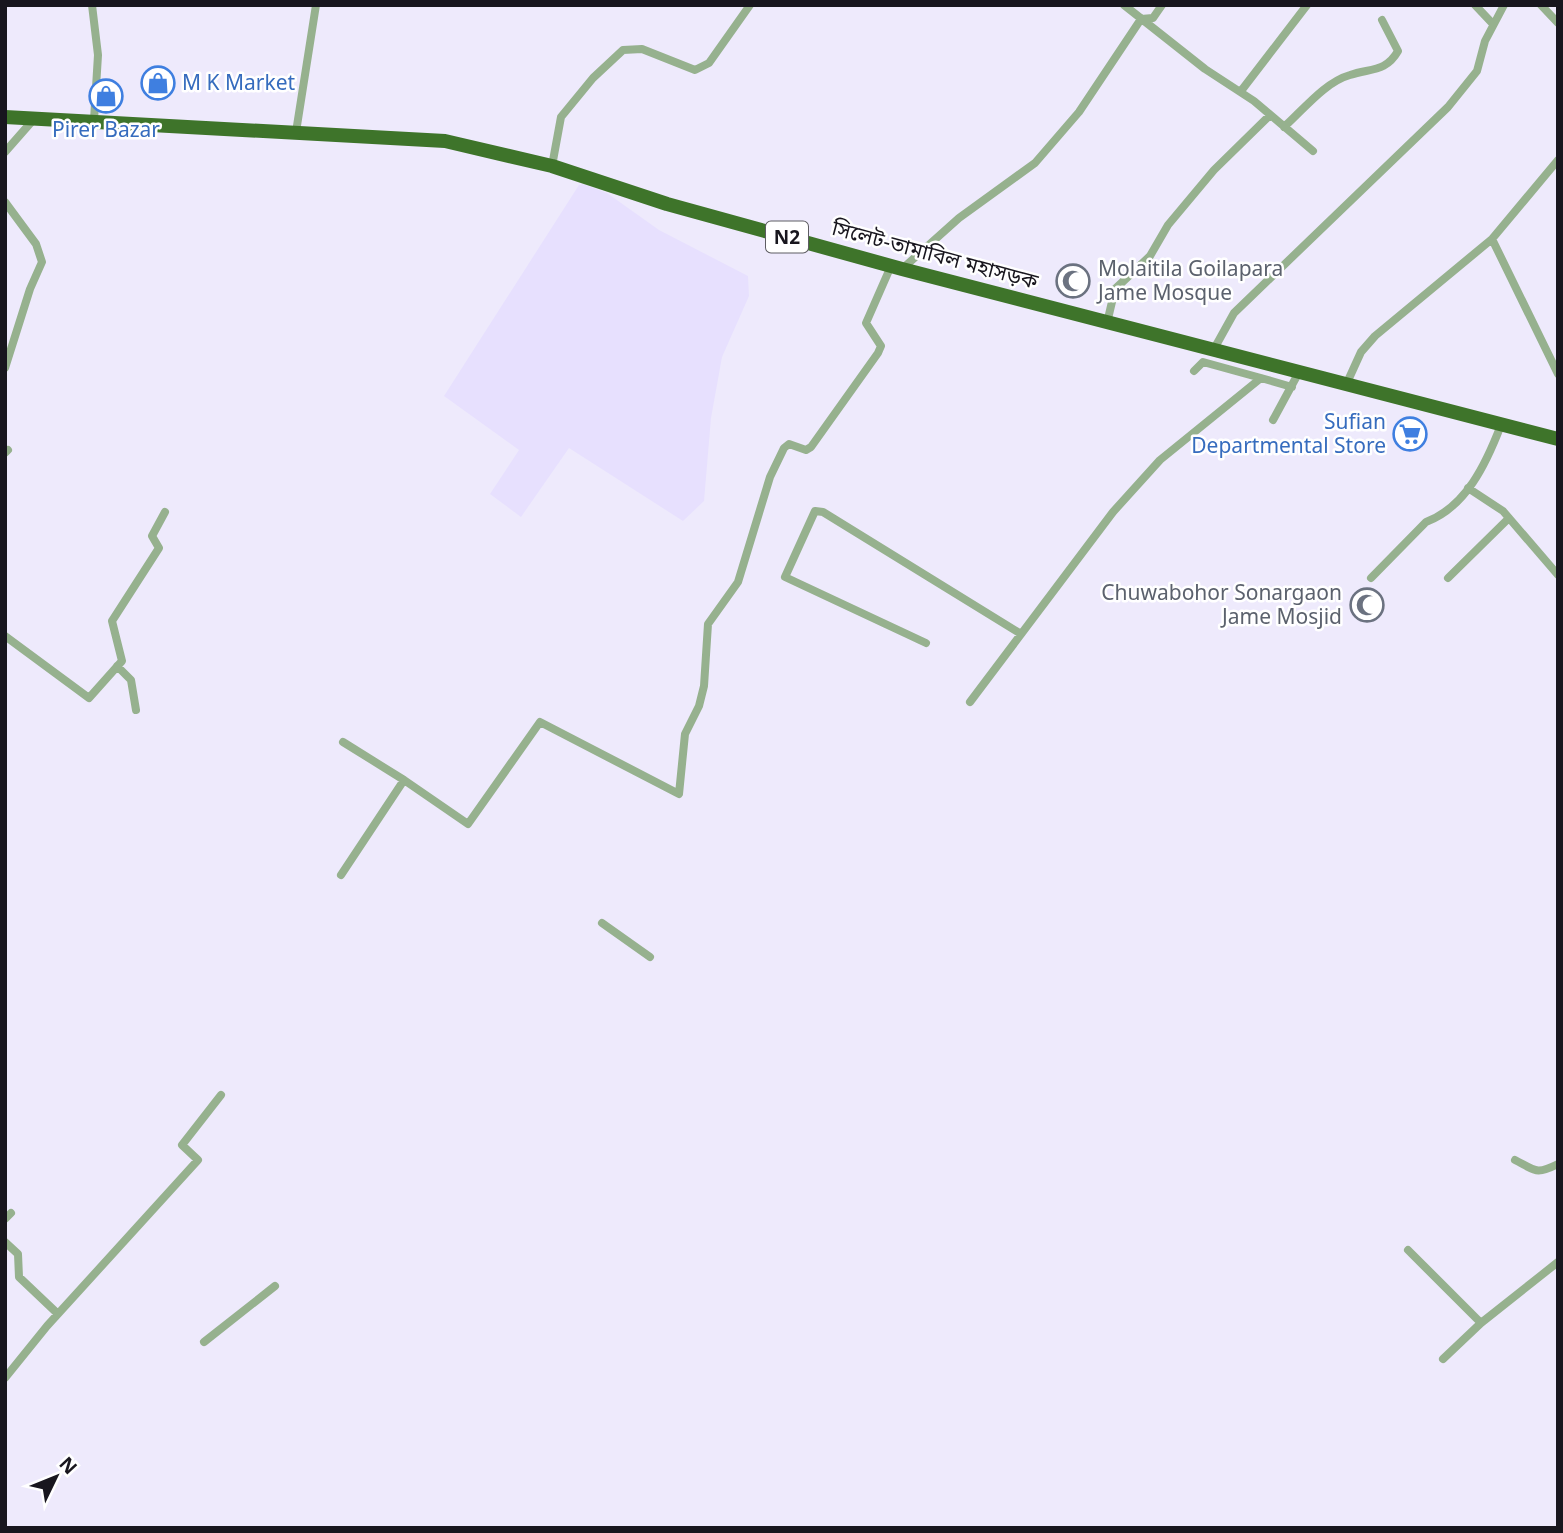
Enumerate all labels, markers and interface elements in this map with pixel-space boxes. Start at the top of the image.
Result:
shop icon: M K Market [139,64,177,102]
place label: M K Market [182,68,296,96]
shop icon: Pirer Bazar [87,77,125,115]
place label: Pirer Bazar [52,115,160,143]
street label: সিলেট-তামাবিল মহাসড়ক [828,213,1042,295]
road number: N2 [766,221,808,252]
place label: Molaitila Goilapara Jame Mosque [1096,254,1283,306]
mosque icon: Molaitila Goilapara Jame Mosque [1054,262,1092,300]
place label: Sufian Departmental Store [1191,407,1386,459]
supermarket icon: Sufian Departmental Store [1391,415,1429,453]
place label: Chuwabohor Sonargaon Jame Mosjid [1101,578,1342,630]
mosque icon: Chuwabohor Sonargaon Jame Mosjid [1348,586,1386,624]
north arrow [21,1442,91,1512]
text: N [54,1451,83,1480]

